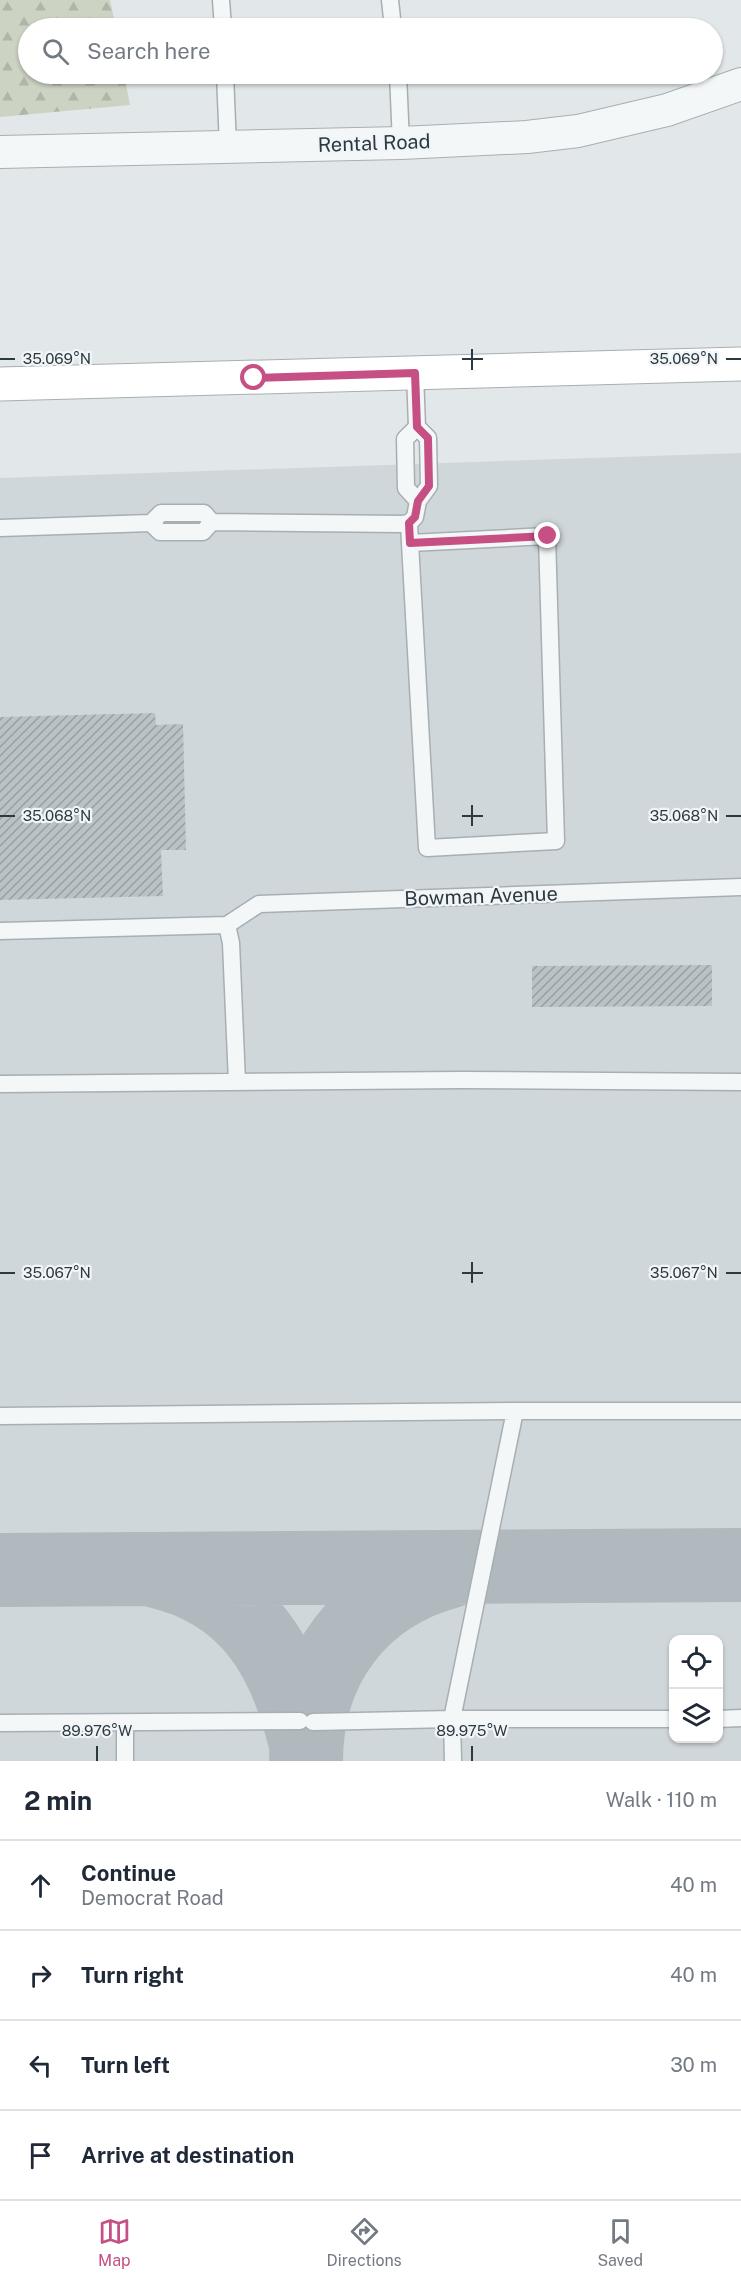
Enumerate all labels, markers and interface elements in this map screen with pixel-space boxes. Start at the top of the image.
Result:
search box [18,18,723,84]
icon: search [39,35,72,68]
text: Search here [87,38,211,64]
street label: Rental Road [317,129,431,157]
text: 35.069°N [23,350,91,367]
text: 35.069°N [650,350,718,367]
route start [240,364,266,390]
route end [534,522,560,548]
text: 35.068°N [23,807,91,824]
text: 35.068°N [650,807,718,824]
street label: Bowman Avenue [404,881,558,911]
text: 35.067°N [23,1264,91,1281]
text: 35.067°N [650,1264,718,1281]
map controls [669,1635,723,1743]
button: locate [669,1635,723,1689]
button: layers [669,1689,723,1743]
text: 89.976°W [62,1722,132,1739]
text: 89.975°W [436,1722,508,1739]
text: 2 min [24,1785,92,1816]
text: Walk · 110 m [606,1788,717,1812]
text: Continue [81,1860,176,1886]
icon: ahead [24,1869,57,1902]
text: 40 m [670,1873,717,1897]
text: Democrat Road [81,1886,224,1910]
icon: right [24,1959,57,1992]
text: Turn right [81,1962,184,1988]
text: 40 m [670,1963,717,1987]
icon: left [24,2049,57,2082]
text: Turn left [81,2052,170,2078]
text: 30 m [670,2053,717,2077]
icon: arrive [24,2139,57,2172]
text: Arrive at destination [81,2142,294,2168]
tab: Map [98,2215,131,2270]
tab: Directions [327,2215,402,2270]
tab: Saved [597,2215,643,2270]

